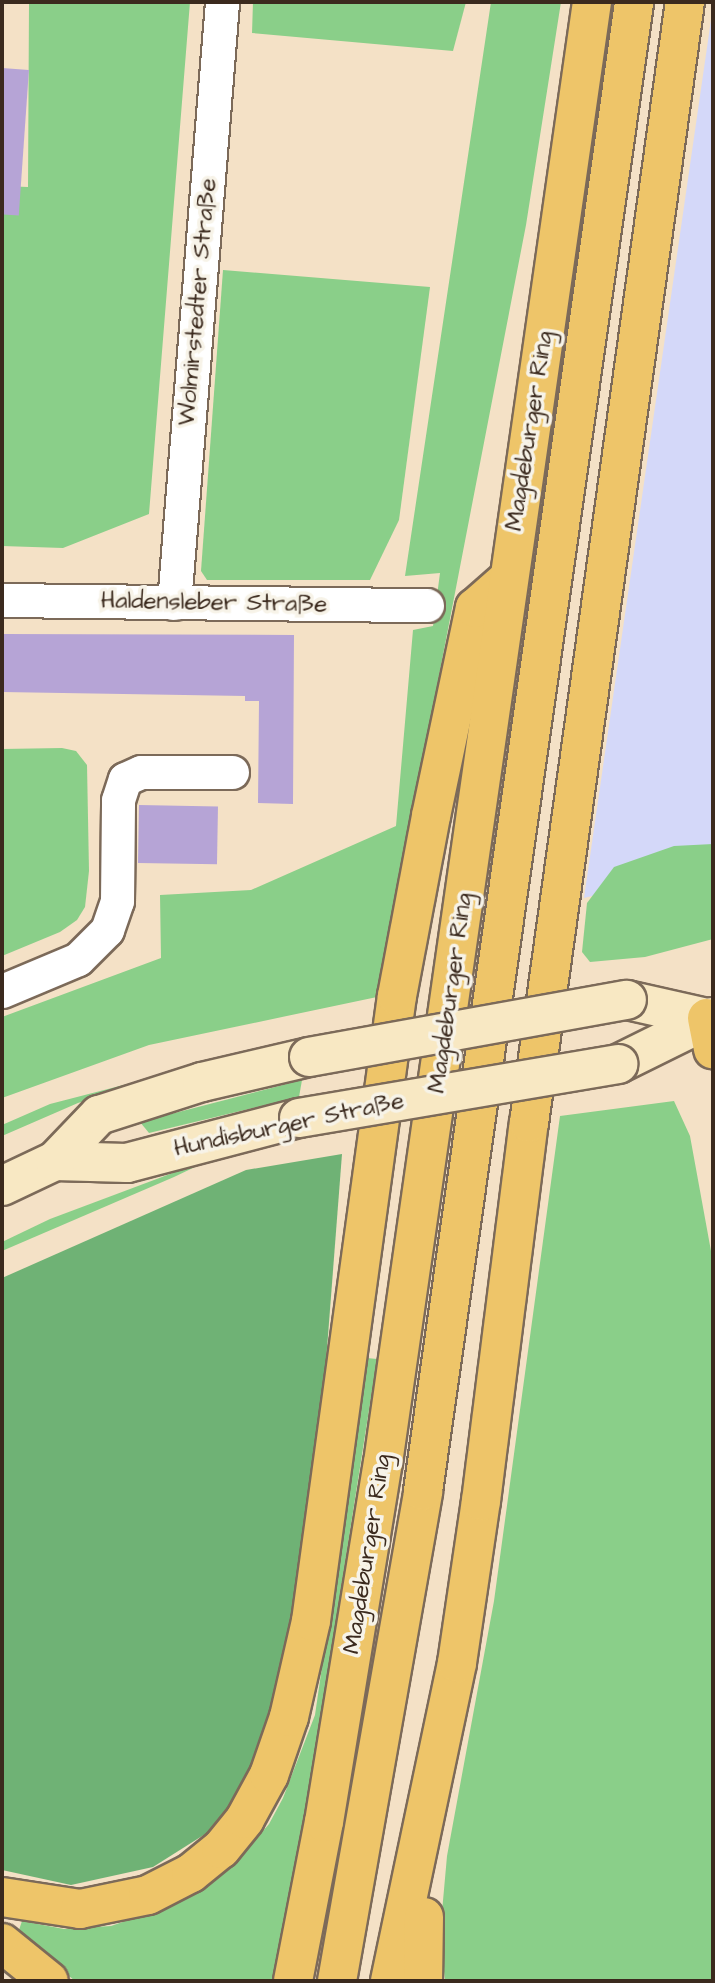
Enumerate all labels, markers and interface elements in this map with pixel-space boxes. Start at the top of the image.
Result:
street label: Wolmirstedter Straße [173,177,223,427]
street label: Magdeburger Ring [500,329,560,533]
street label: Haldensleber Straße [100,587,328,619]
street label: Magdeburger Ring [423,891,479,1095]
street label: Hundisburger Straße [171,1087,407,1163]
street label: Magdeburger Ring [338,1452,398,1656]

